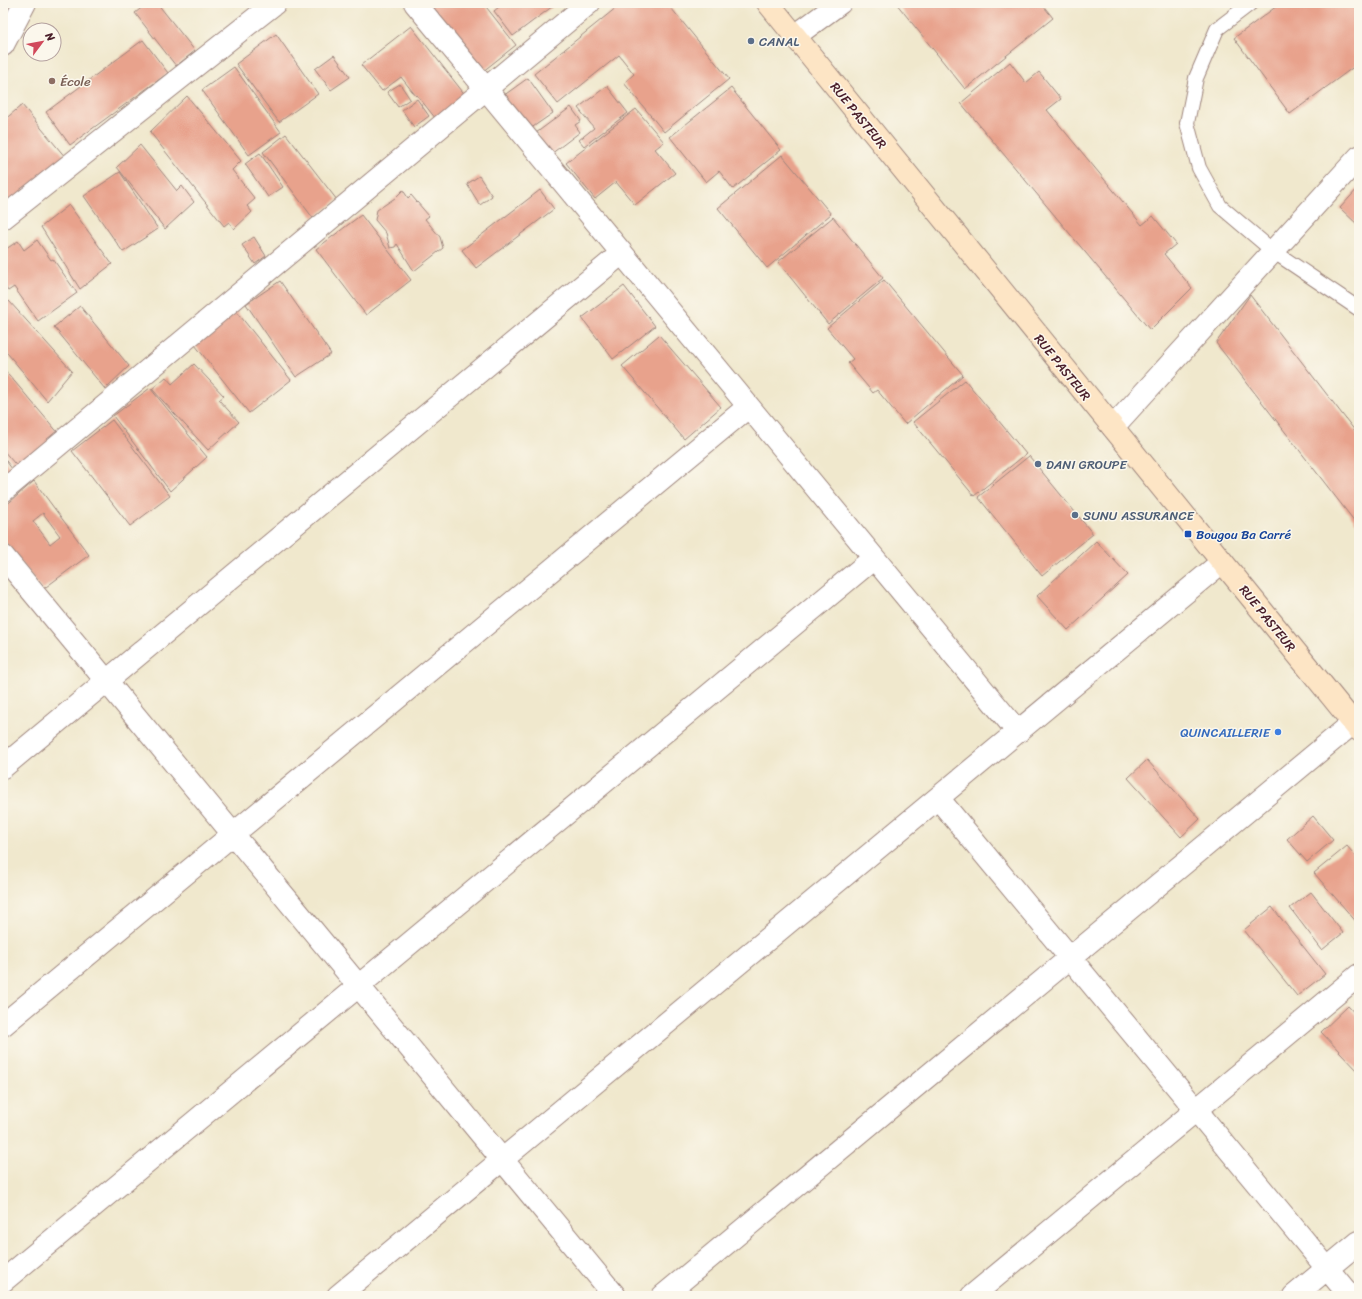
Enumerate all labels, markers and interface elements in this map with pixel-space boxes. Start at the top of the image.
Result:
north arrow [22,22,62,62]
text: N [39,28,60,46]
place label: CANAL [759,30,799,53]
marker: CANAL [746,36,756,46]
place label: École [60,70,91,93]
marker: École [47,76,57,86]
street label: RUE PASTEUR [824,77,893,154]
street label: RUE PASTEUR [1028,329,1097,406]
place label: DANI GROUPE [1046,453,1127,476]
marker: DANI GROUPE [1033,459,1043,469]
place label: SUNU ASSURANCE [1083,504,1195,527]
marker: SUNU ASSURANCE [1070,510,1080,520]
place label: Bougou Ba Carré [1196,523,1292,546]
marker: Bougou Ba Carré [1183,529,1193,539]
street label: RUE PASTEUR [1233,580,1302,657]
place label: QUINCAILLERIE [1180,721,1271,744]
marker: QUINCAILLERIE [1273,727,1283,737]

